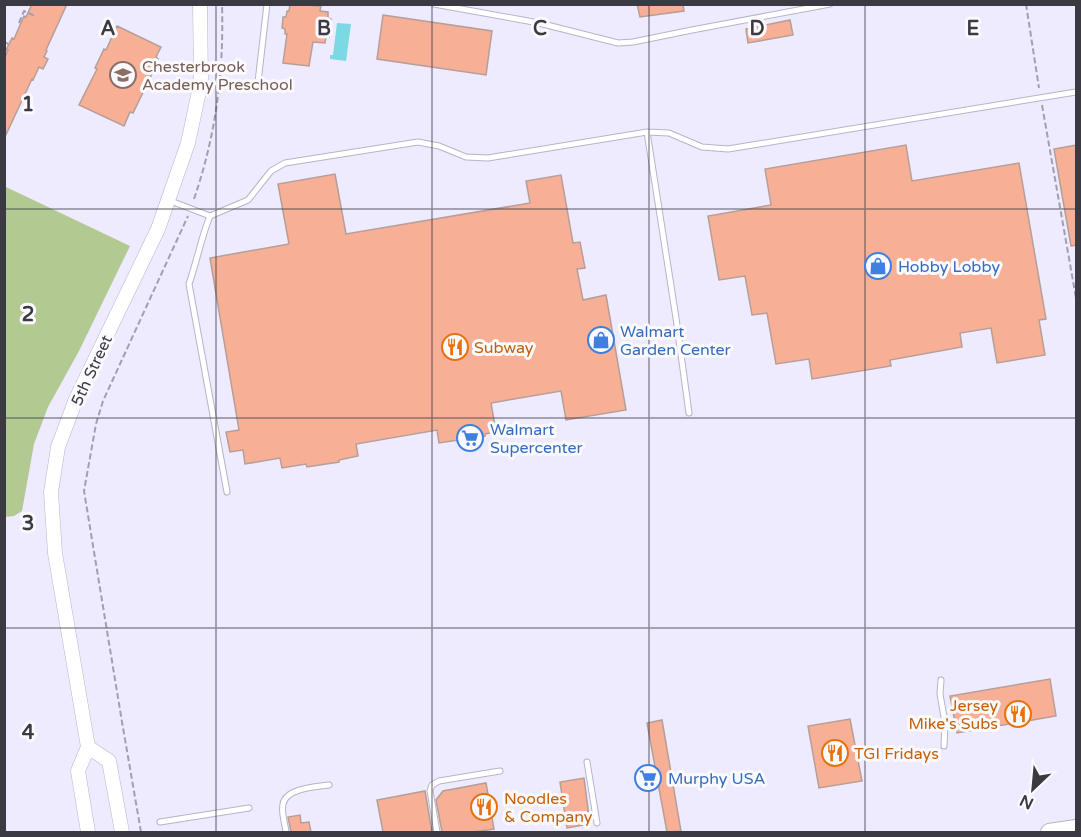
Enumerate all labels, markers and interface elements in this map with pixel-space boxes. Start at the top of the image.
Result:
text: A [101,17,116,41]
text: B [317,17,331,41]
text: C [533,17,547,41]
text: D [749,17,765,41]
text: E [967,17,980,41]
place label: Chesterbrook Academy Preschool [142,57,293,95]
school or university icon: Chesterbrook Academy Preschool [108,60,138,90]
text: 1 [22,93,34,117]
shop icon: Hobby Lobby [863,251,893,281]
place label: Hobby Lobby [898,257,1000,277]
text: 2 [22,303,34,327]
place label: Walmart Garden Center [620,322,732,360]
shop icon: Walmart Garden Center [586,325,616,355]
street label: 5th Street [67,332,117,409]
restaurant icon: Subway [440,332,470,362]
place label: Subway [474,338,534,358]
place label: Walmart Supercenter [490,420,584,458]
supermarket icon: Walmart Supercenter [455,423,485,453]
text: 3 [22,512,34,536]
place label: Jersey Mike's Subs [908,696,998,734]
restaurant icon: Jersey Mike's Subs [1003,699,1033,729]
text: 4 [22,721,35,745]
restaurant icon: TGI Fridays [820,738,850,768]
place label: TGI Fridays [854,744,939,764]
north arrow [1003,759,1063,819]
supermarket icon: Murphy USA [633,763,663,793]
place label: Murphy USA [668,769,766,789]
place label: Noodles & Company [504,789,593,827]
text: N [1017,790,1037,813]
restaurant icon: Noodles & Company [469,792,499,822]

